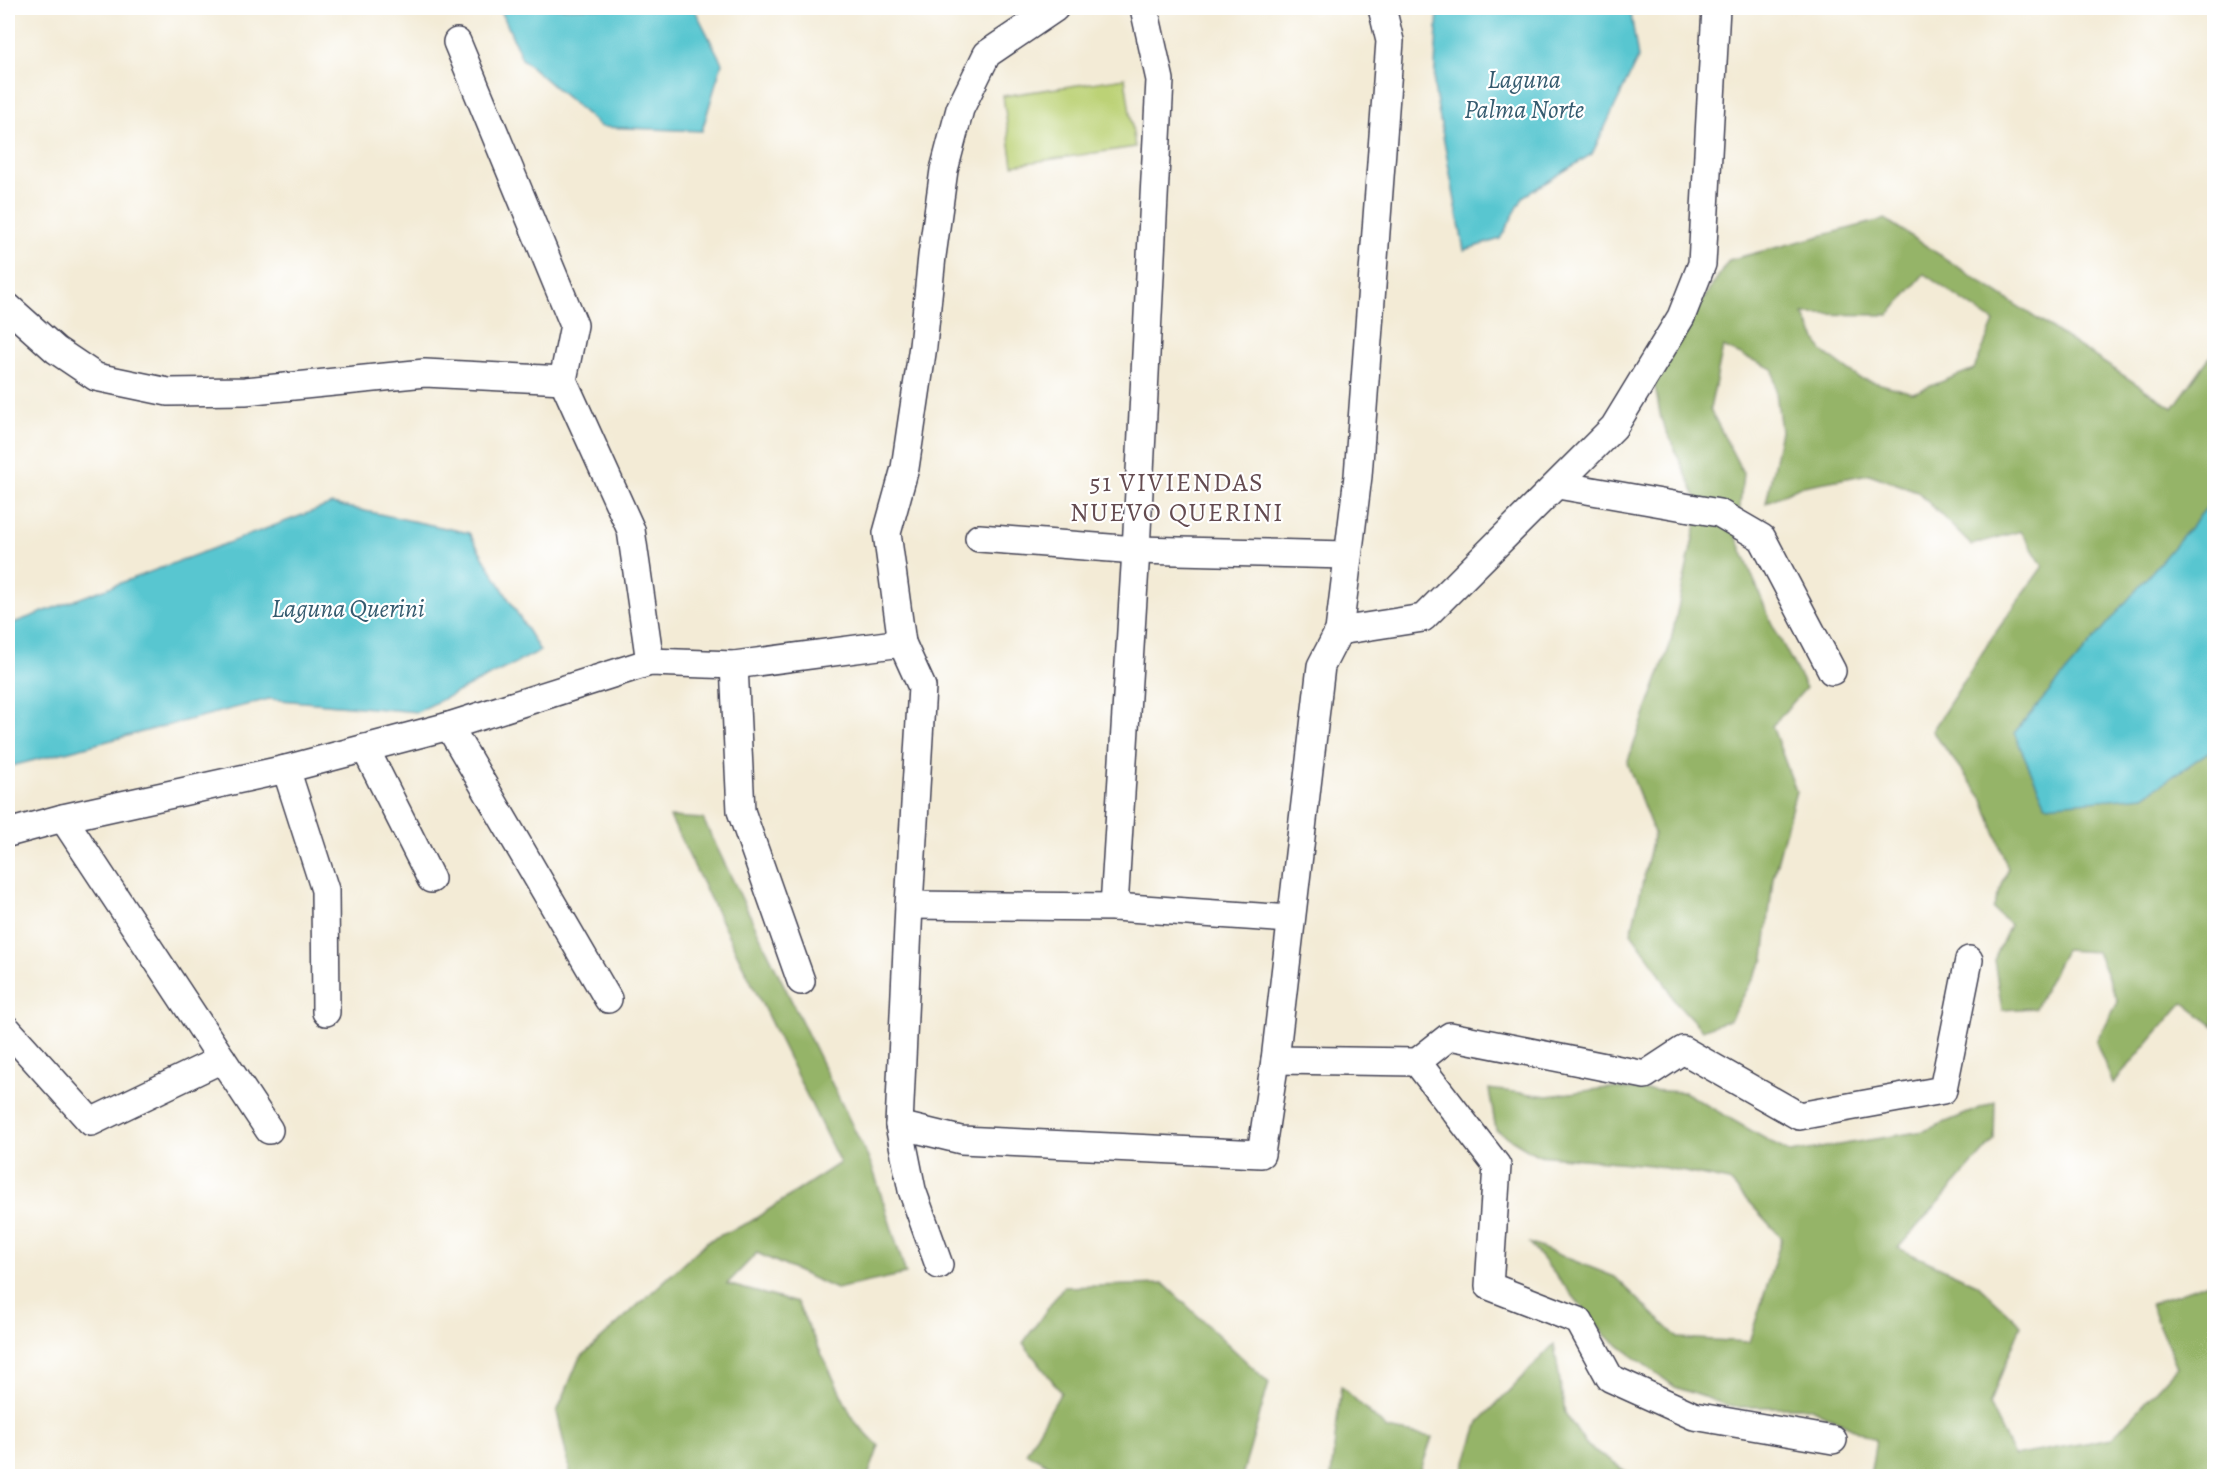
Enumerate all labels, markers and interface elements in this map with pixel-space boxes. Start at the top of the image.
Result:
water label: Laguna Palma Norte [1464,62,1584,127]
district label: 51 VIVIENDAS NUEVO QUERINI [1070,465,1284,530]
water label: Laguna Querini [271,591,425,626]

